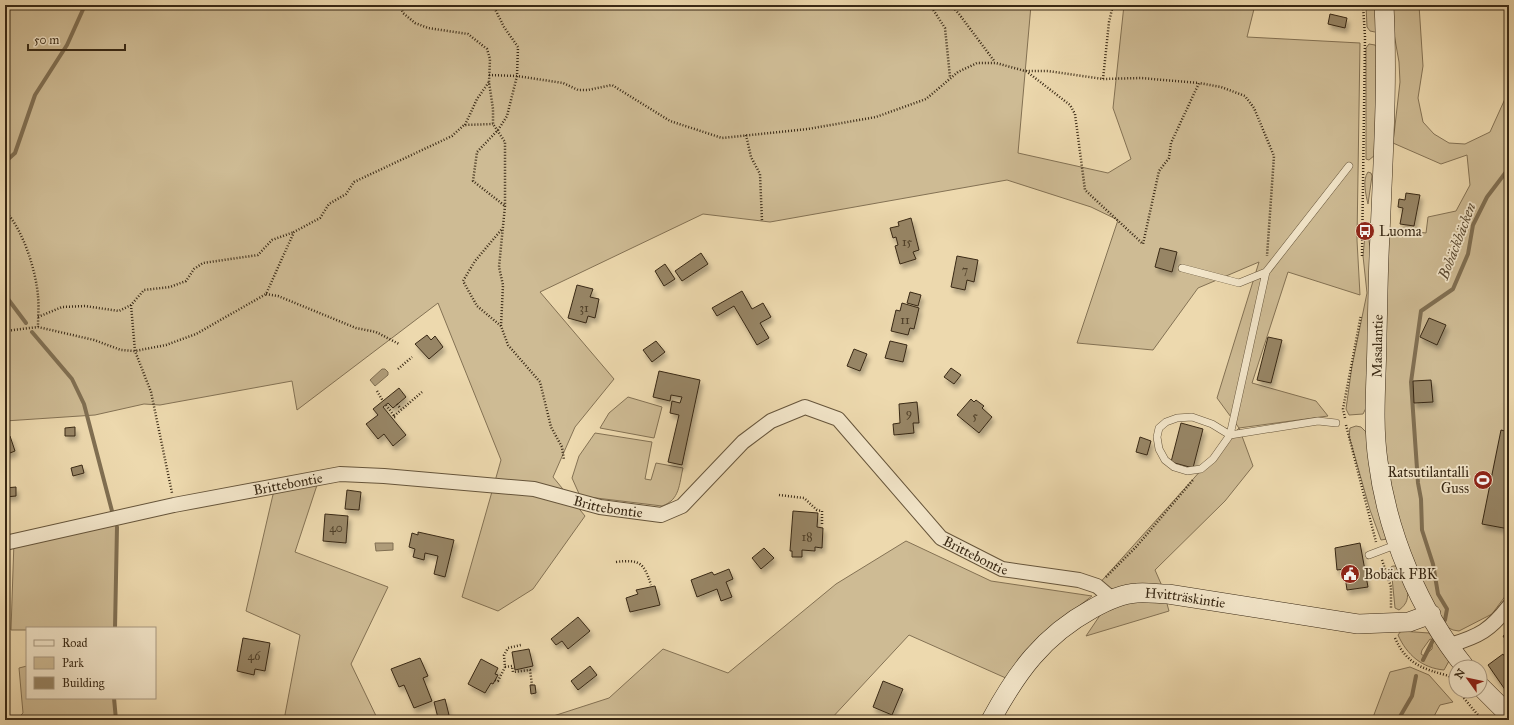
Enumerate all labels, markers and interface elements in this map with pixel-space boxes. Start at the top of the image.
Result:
scale bar [28,26,125,52]
text: 50 m [34,33,59,47]
water label: Bobäckbäcken [1434,200,1480,283]
bus stop icon: Luoma [1354,220,1376,242]
place label: Luoma [1379,223,1422,240]
house number: 15 [902,235,913,249]
house number: 7 [962,263,968,277]
house number: 31 [579,301,589,315]
house number: 11 [900,313,910,327]
street label: Masalantie [1368,314,1387,378]
house number: 9 [906,406,912,420]
house number: 5 [972,409,978,423]
place label: Ratsutilantalli Guss [1387,464,1469,497]
street label: Brittebontie [252,469,324,499]
sports icon: Ratsutilantalli Guss [1472,469,1494,491]
street label: Brittebontie [571,492,644,522]
house number: 40 [329,521,343,535]
house number: 18 [801,530,813,544]
street label: Brittebontie [940,533,1009,579]
public building icon: Bobäck FBK [1339,563,1361,585]
place label: Bobäck FBK [1364,566,1438,583]
street label: Hvitträskintie [1144,585,1227,612]
legend [26,627,156,699]
text: Road [62,636,88,650]
house number: 46 [248,649,261,663]
text: Park [62,656,84,670]
north arrow [1448,659,1488,699]
text: N [1452,666,1468,681]
text: Building [62,676,105,691]

